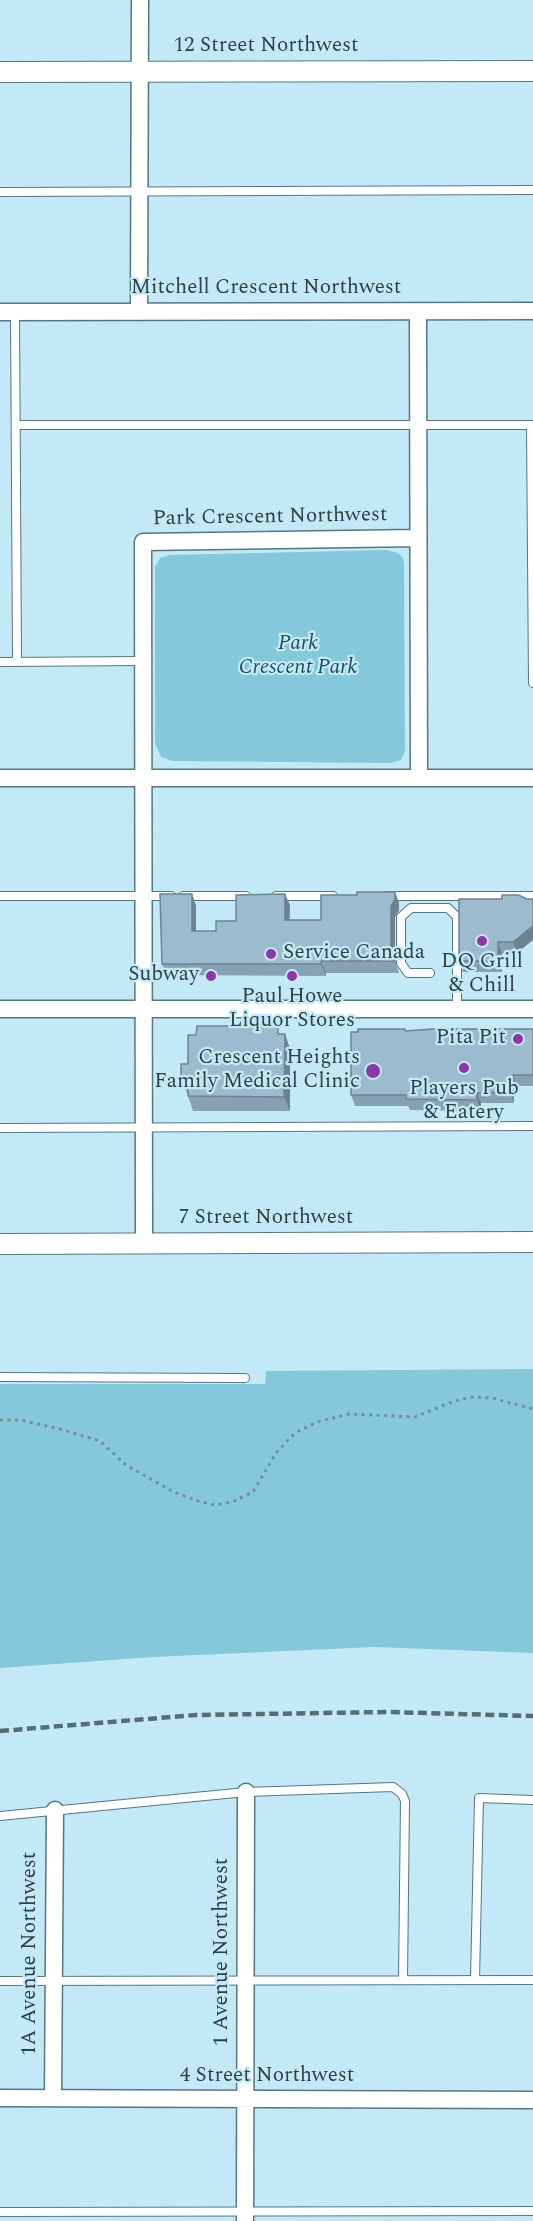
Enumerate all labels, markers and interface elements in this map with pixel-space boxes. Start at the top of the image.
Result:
street label: 12 Street Northwest [174,34,358,60]
street label: Mitchell Crescent Northwest [131,276,401,302]
street label: Park Crescent Northwest [152,503,388,533]
park label: Park Crescent Park [239,632,357,682]
marker: DQ Grill & Chill [475,934,489,948]
place label: Service Canada [283,941,425,967]
marker: Service Canada [264,947,278,961]
place label: DQ Grill & Chill [441,950,523,1000]
place label: Subway [128,963,199,989]
marker: Subway [204,969,218,983]
marker: Paul Howe Liquor Stores [285,969,299,983]
place label: Paul Howe Liquor Stores [229,985,355,1035]
place label: Pita Pit [436,1026,506,1052]
marker: Pita Pit [511,1032,525,1046]
place label: Crescent Heights Family Medical Clinic [154,1046,360,1096]
marker: Players Pub & Eatery [457,1061,471,1075]
marker: Crescent Heights Family Medical Clinic [364,1062,382,1080]
place label: Players Pub & Eatery [409,1077,519,1127]
street label: 7 Street Northwest [179,1206,353,1232]
street label: 1A Avenue Northwest [18,1852,44,2056]
street label: 1 Avenue Northwest [210,1858,236,2046]
street label: 4 Street Northwest [180,2064,354,2090]

